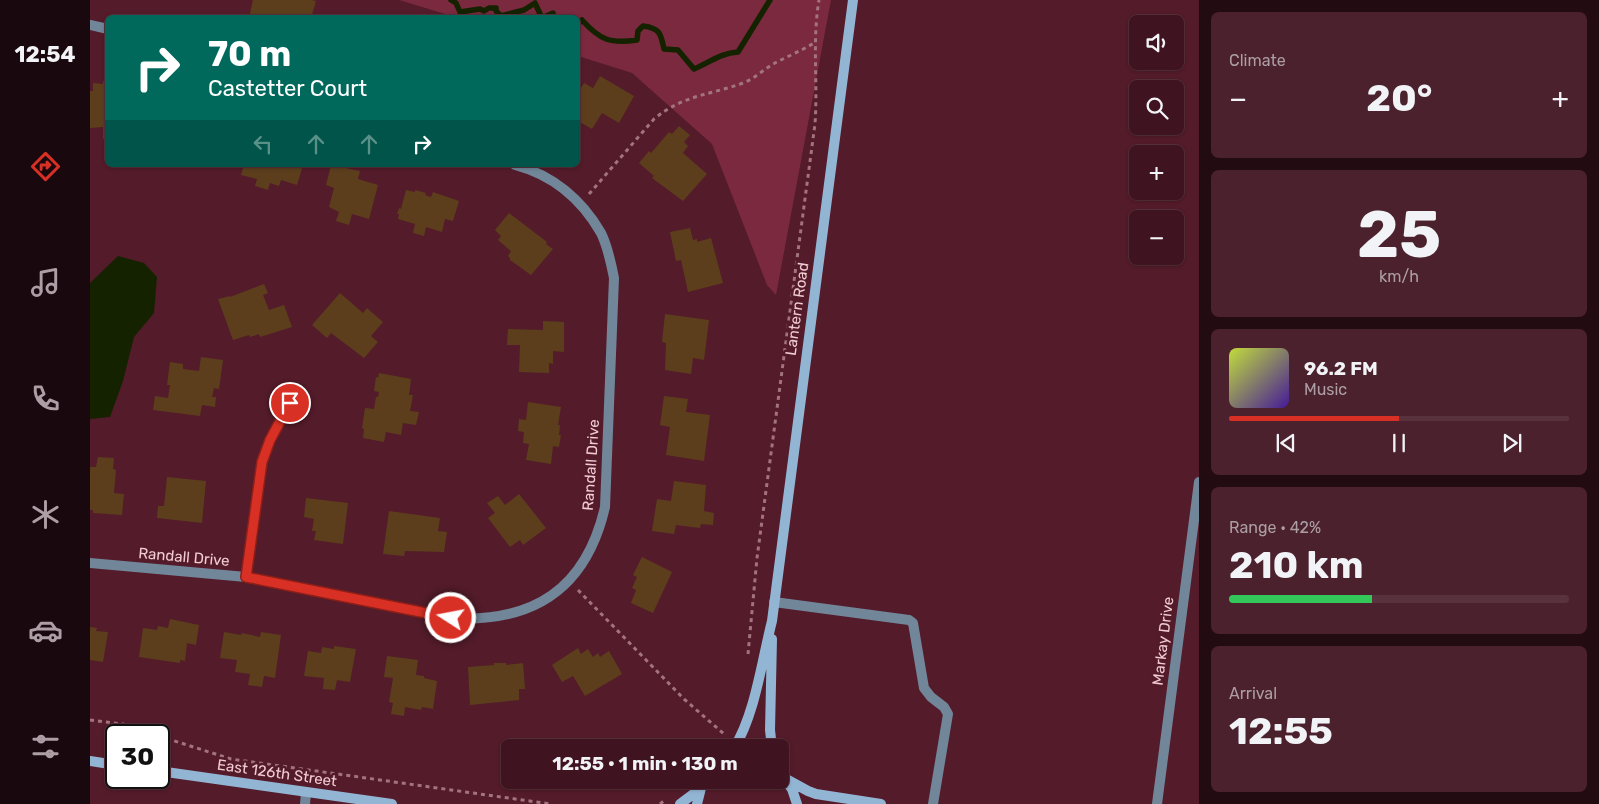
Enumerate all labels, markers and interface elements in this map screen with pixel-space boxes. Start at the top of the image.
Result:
map controls [1129,15,1184,265]
button: sound [1129,15,1184,70]
text: 70 m [208,33,291,75]
icon: right [125,35,190,100]
text: 12:54 [15,41,75,68]
text: Climate [1229,51,1286,70]
text: Castetter Court [208,75,367,102]
text: 20° [1366,75,1432,121]
button: search [1129,80,1184,135]
text: − [1229,82,1247,115]
text: + [1552,82,1569,115]
icon: left [249,130,277,158]
icon: ahead [302,130,330,158]
icon: ahead [355,130,383,158]
icon: right [408,130,436,158]
button: + [1129,145,1184,200]
icon: directions [28,149,63,184]
text: 25 [1357,196,1441,273]
button: − [1129,210,1184,265]
street label: Lantern Road [782,261,812,357]
icon: music [28,265,63,300]
text: km/h [1379,267,1419,286]
text: 96.2 FM [1304,357,1378,380]
text: Music [1304,380,1347,399]
icon: phone [28,381,63,416]
pin [269,382,311,424]
icon: arrive [276,389,304,417]
street label: Randall Drive [579,419,603,511]
icon: previous [1272,429,1300,457]
icon: pause [1385,429,1413,457]
icon: next [1498,429,1526,457]
icon: climate [28,497,63,532]
text: Range · 42% [1229,518,1321,537]
text: 210 km [1229,542,1364,588]
street label: Randall Drive [138,544,230,570]
position arrow [424,591,476,643]
street label: Markay Drive [1149,596,1177,686]
icon: car [28,613,63,648]
text: Arrival [1229,684,1277,703]
text: 12:55 [1229,708,1333,754]
speed limit sign: 30 [105,724,170,789]
icon: filters [28,729,63,764]
text: 12:55 · 1 min · 130 m [552,752,738,775]
street label: East 126th Street [216,756,338,790]

